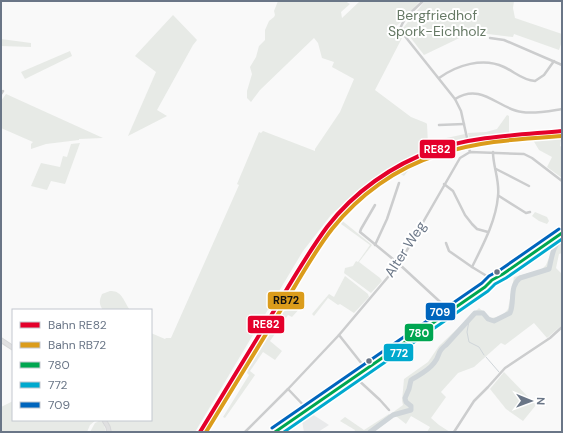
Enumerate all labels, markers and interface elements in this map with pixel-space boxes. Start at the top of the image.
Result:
park label: Bergfriedhof Spork-Eichholz [388,6,486,40]
line badge: RE82 [419,139,456,159]
text: RE82 [424,142,450,156]
street label: Alter Weg [380,217,430,280]
unlabelled marker [492,267,502,277]
line badge: RB72 [267,291,305,310]
text: RB72 [273,293,299,307]
line badge: 709 [425,302,456,321]
text: 709 [430,305,450,319]
legend [12,309,152,421]
line badge: RE82 [247,315,285,334]
text: Bahn RE82 [48,317,107,333]
text: RE82 [253,317,279,331]
line badge: 780 [404,323,434,342]
text: 780 [409,326,430,340]
text: Bahn RB72 [48,337,106,353]
line badge: 772 [383,343,414,362]
text: 772 [390,346,408,360]
unlabelled marker [364,356,374,366]
text: 780 [48,357,70,373]
text: 772 [48,377,68,393]
north arrow [511,381,551,421]
text: 709 [48,397,70,413]
text: N [534,397,548,405]

